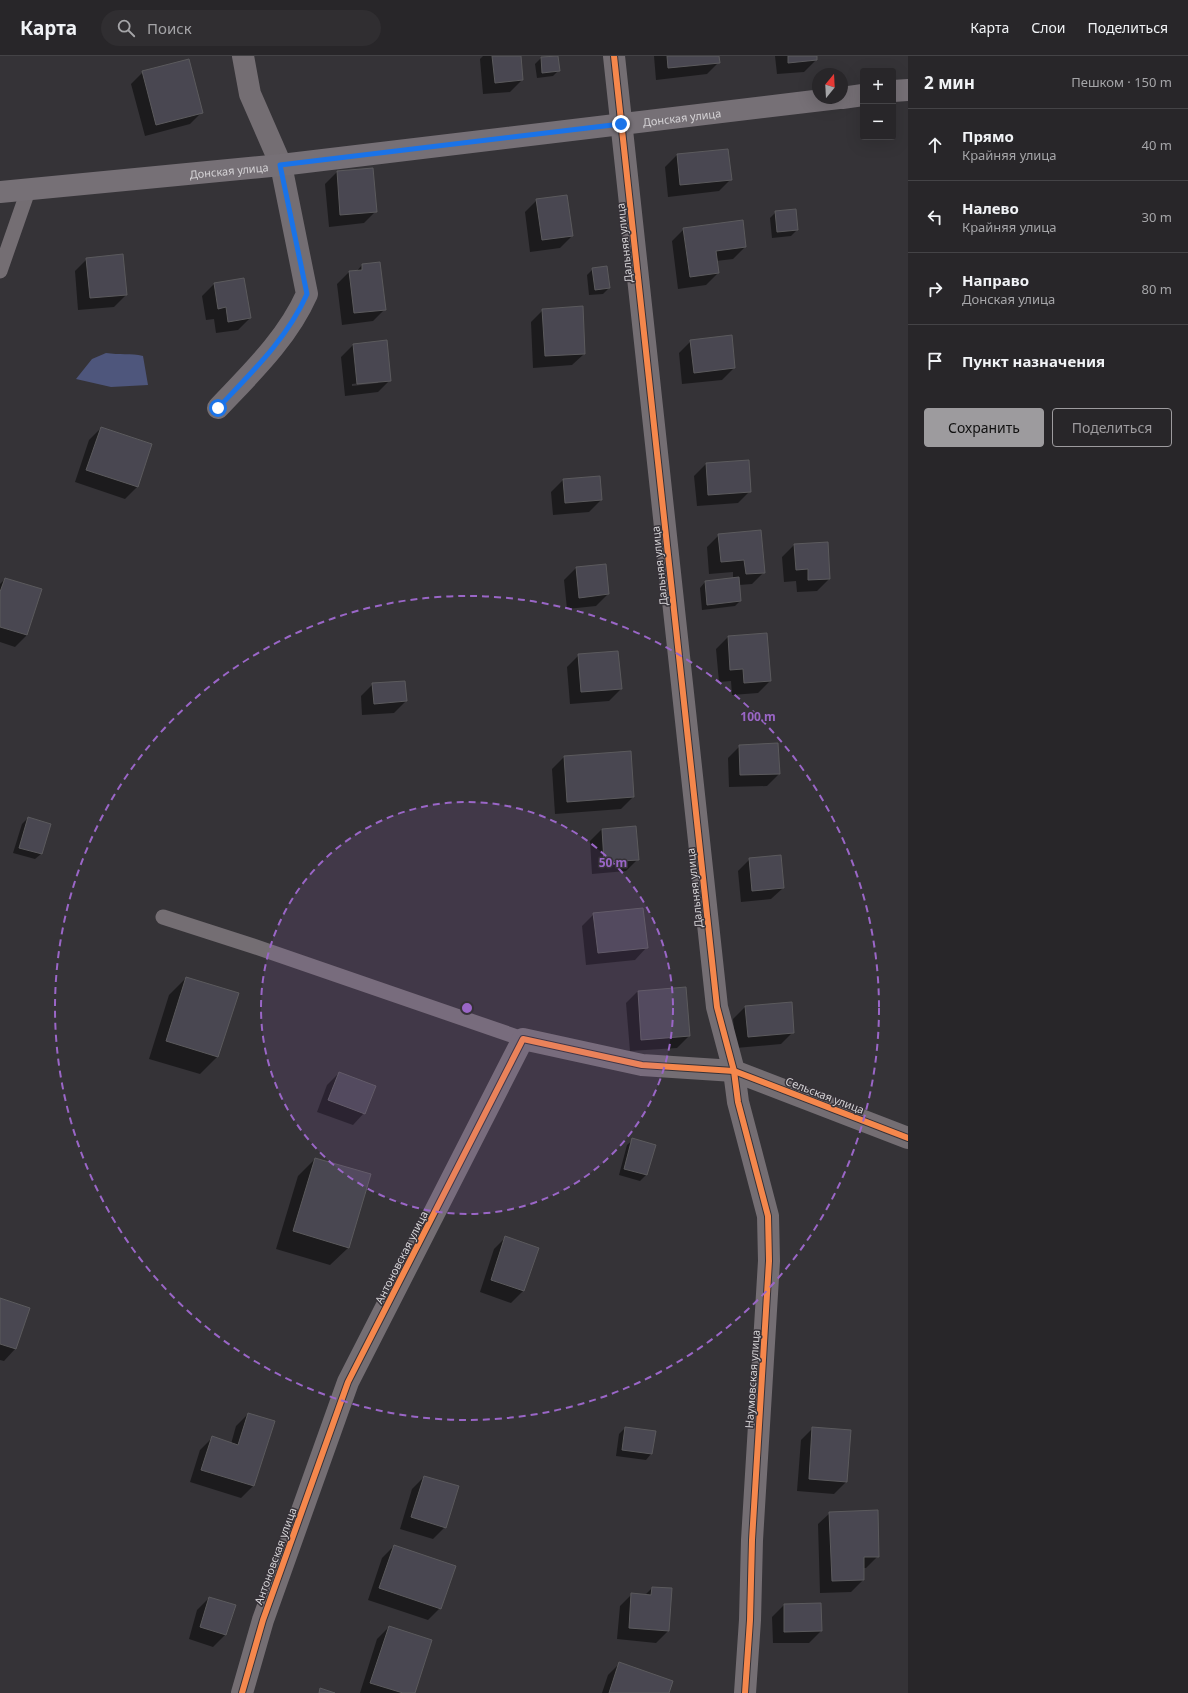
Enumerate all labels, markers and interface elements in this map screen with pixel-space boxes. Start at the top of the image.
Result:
search box [101,10,381,46]
text: Карта [20,15,77,41]
icon: search [115,17,137,39]
text: Поиск [147,18,192,38]
text: Карта [970,18,1009,37]
text: Слои [1031,18,1065,37]
text: Поделиться [1087,18,1168,37]
north arrow [812,68,848,104]
map controls [860,68,896,140]
button: + [860,68,896,104]
text: 2 мин [924,71,975,94]
text: Пешком · 150 m [1071,73,1172,91]
button: − [860,104,896,140]
street label: Донская улица [642,105,722,129]
route end [612,115,630,133]
text: Прямо [962,126,1014,146]
icon: ahead [924,134,946,156]
text: 40 m [1142,136,1172,154]
text: Крайняя улица [962,146,1057,164]
street label: Донская улица [189,159,269,181]
text: Налево [962,198,1019,218]
street label: Дальняя улица [612,202,636,284]
icon: left [924,206,946,228]
text: 30 m [1142,208,1172,226]
text: Крайняя улица [962,218,1057,236]
text: Направо [962,270,1029,290]
icon: right [924,278,946,300]
text: 80 m [1142,280,1172,298]
text: Донская улица [962,290,1055,308]
icon: arrive [924,350,946,372]
text: Пункт назначения [962,351,1105,371]
route start [209,399,227,417]
button: Сохранить [924,408,1044,447]
button: Поделиться [1052,408,1172,447]
street label: Дальняя улица [647,525,671,607]
text: 100 m [740,708,776,725]
street label: Дальняя улица [682,847,706,929]
text: 50 m [599,854,627,871]
centre of rings [460,1001,474,1015]
street label: Сельская улица [784,1073,866,1117]
street label: Антоновская улица [371,1208,431,1306]
street label: Наумовская улица [741,1329,763,1429]
street label: Антоновская улица [250,1505,300,1607]

